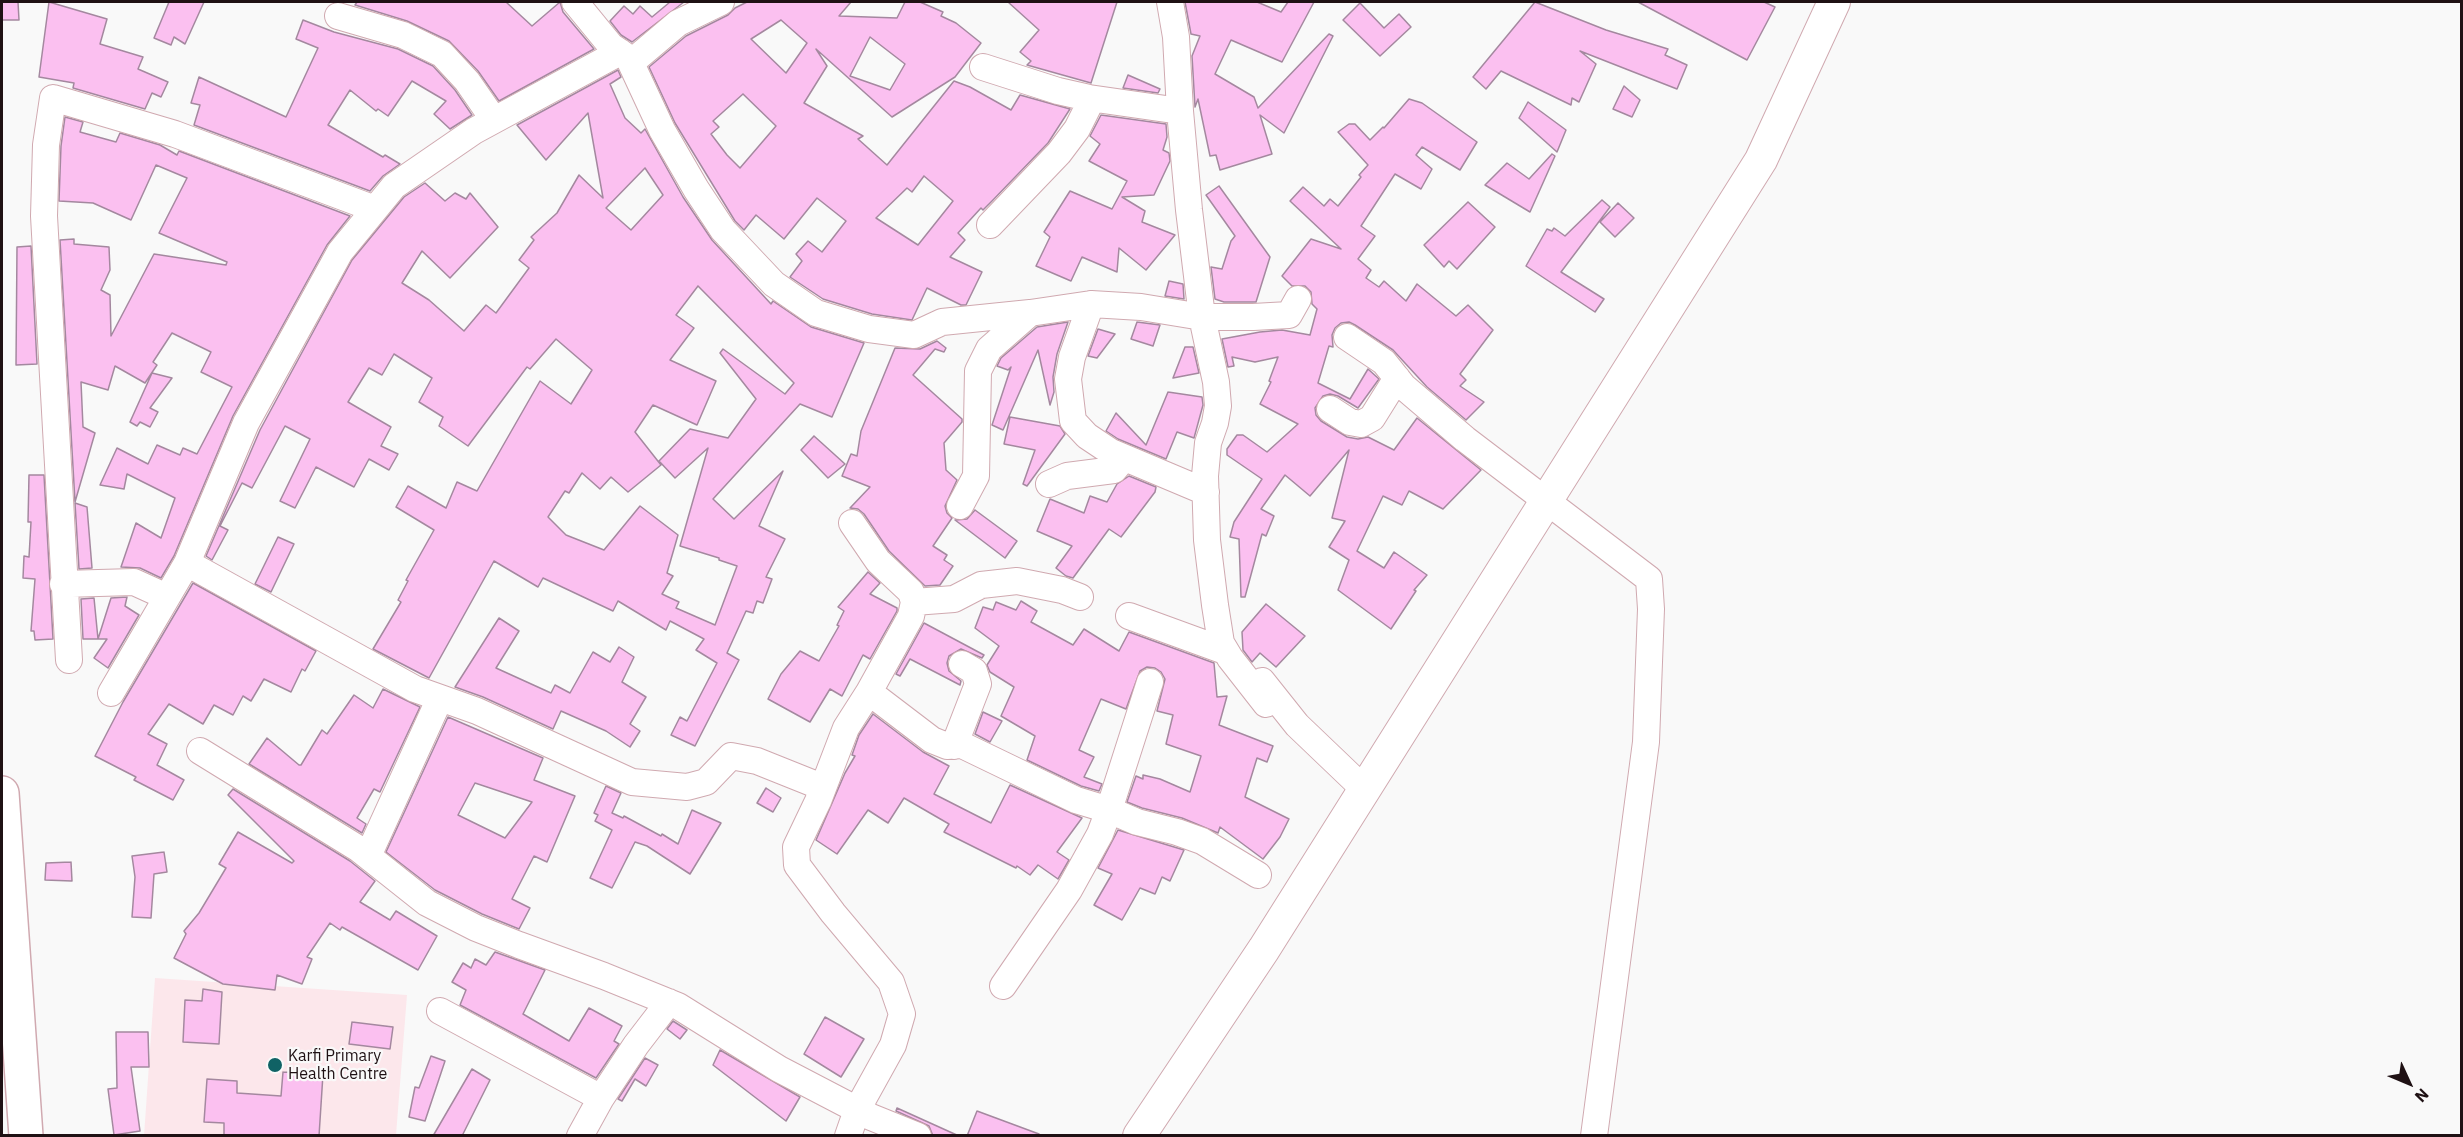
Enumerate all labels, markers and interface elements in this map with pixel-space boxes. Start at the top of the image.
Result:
place label: Karfi Primary Health Centre [288,1046,387,1084]
north arrow [2379,1053,2439,1113]
marker: Karfi Primary Health Centre [266,1056,284,1074]
text: N [2411,1084,2433,1107]

